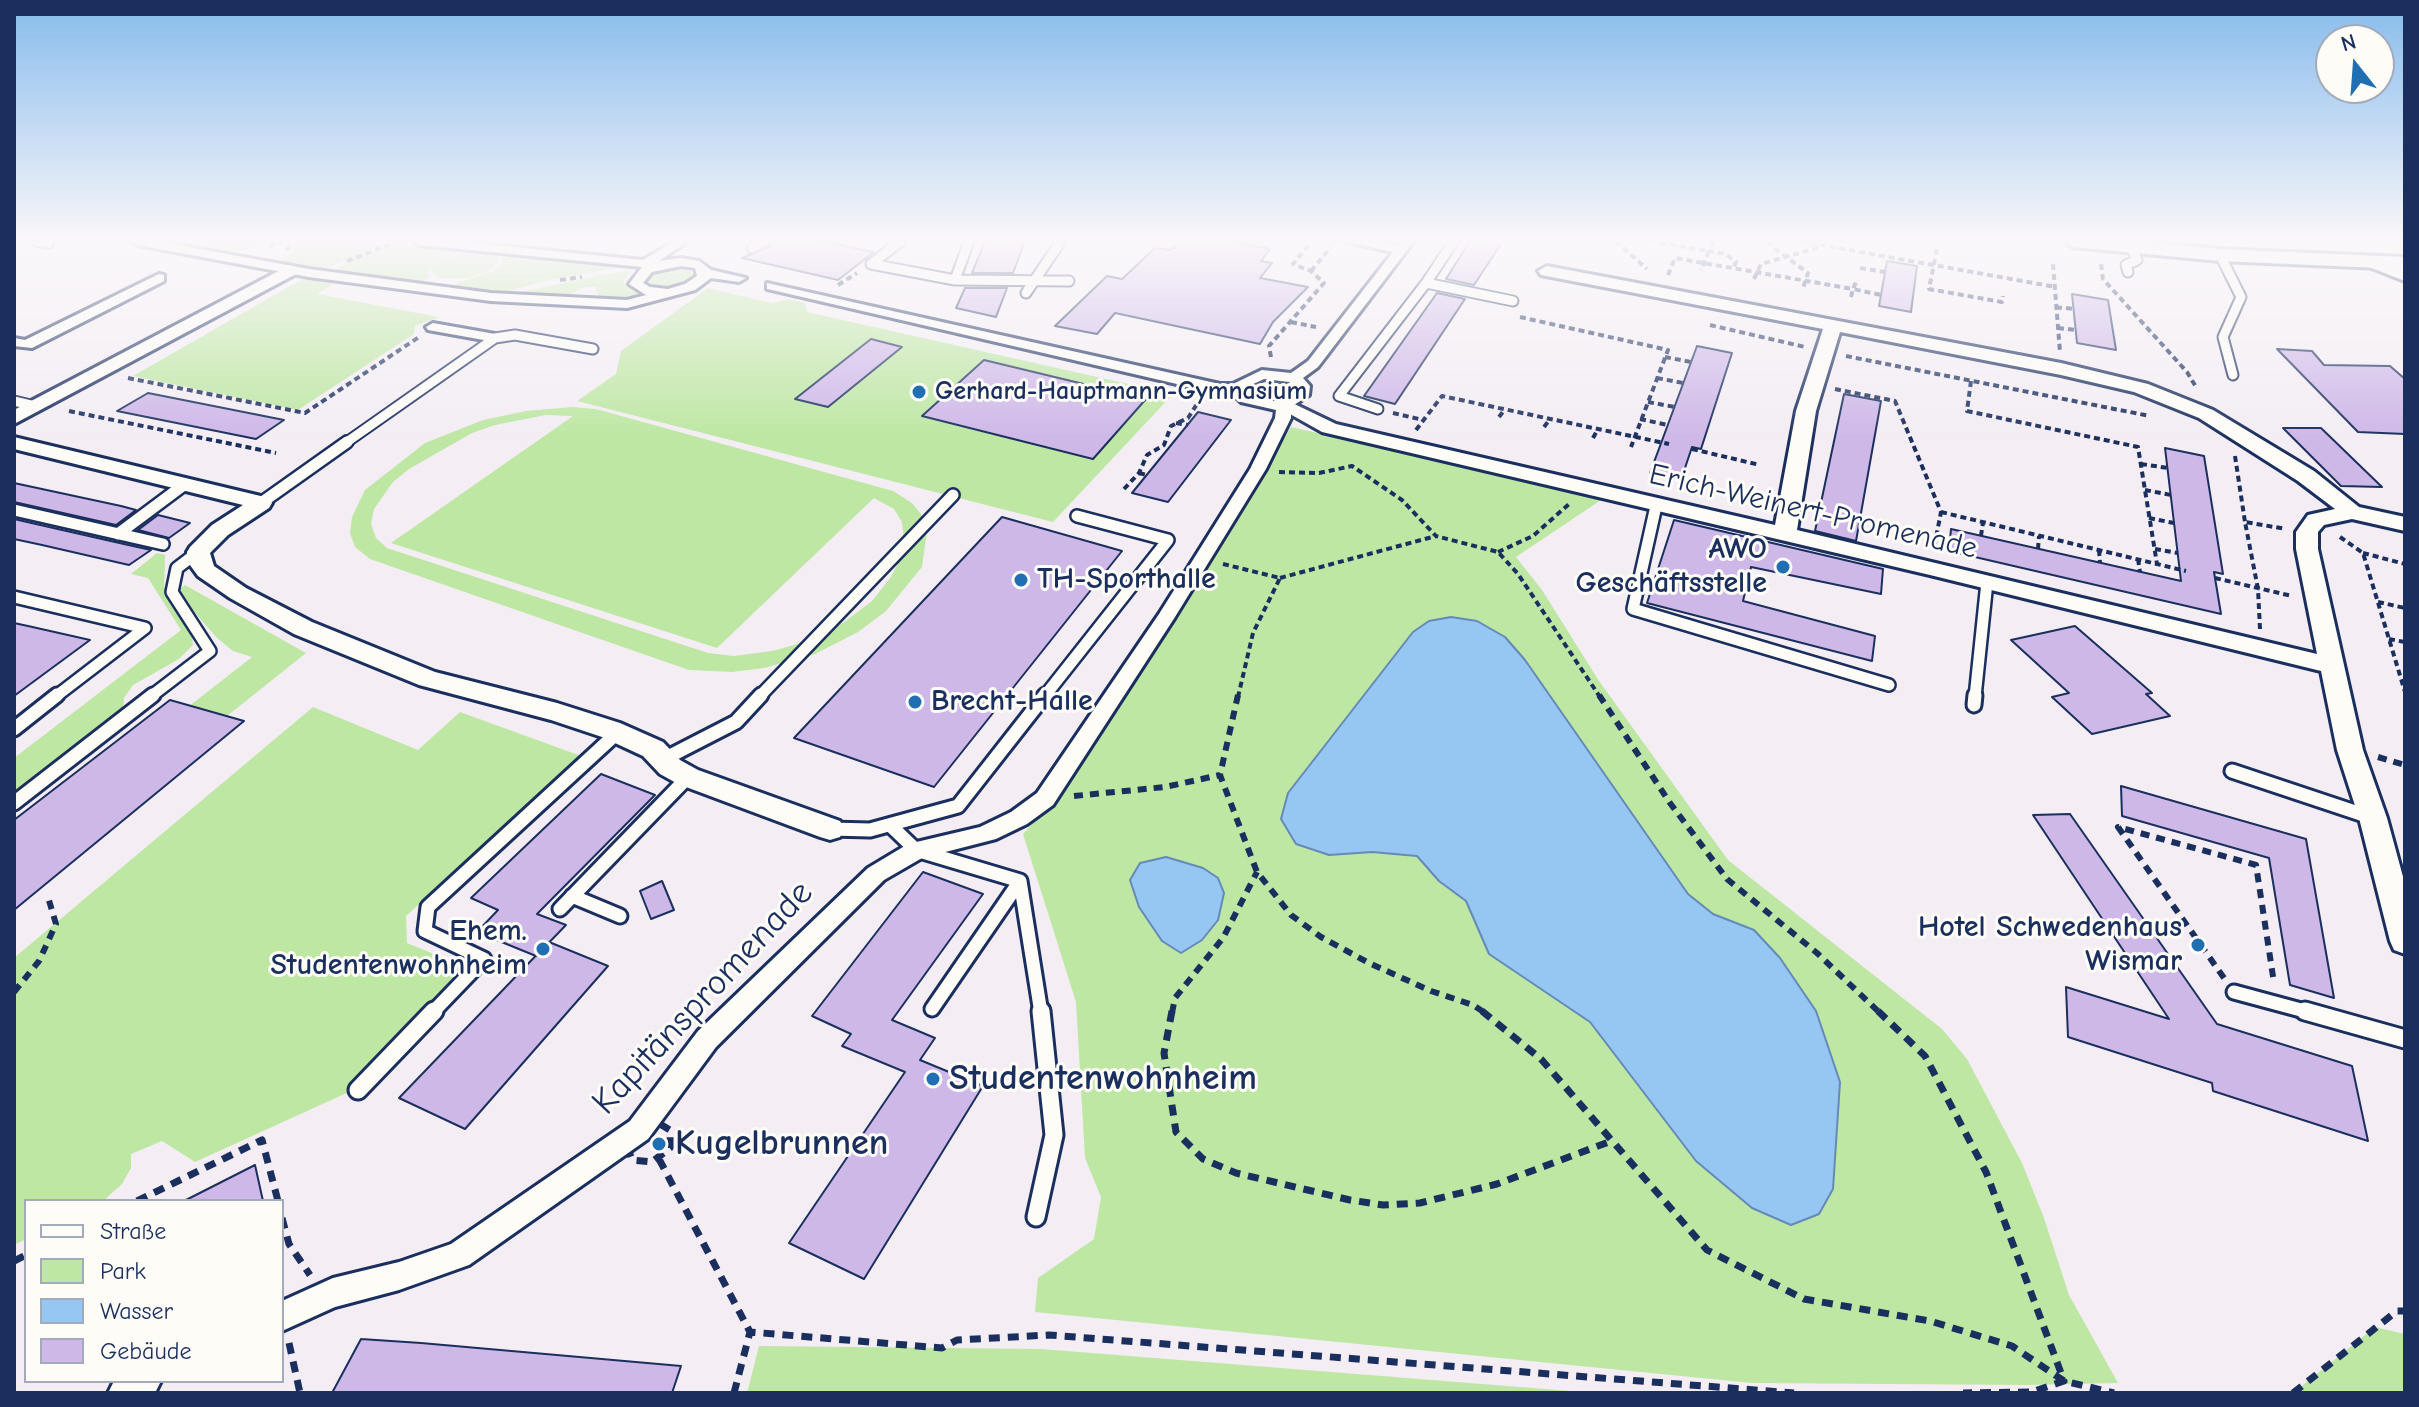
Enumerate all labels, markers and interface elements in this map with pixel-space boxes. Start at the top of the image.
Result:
north arrow [2315,24,2395,104]
text: N [2338,28,2359,57]
place label: Gerhard-Hauptmann-Gymnasium [935,376,1307,408]
marker: Gerhard-Hauptmann-Gymnasium [910,383,928,401]
street label: Erich-Weinert-Promenade [1646,457,1980,567]
place label: AWO Geschäftsstelle [1575,532,1767,602]
marker: AWO Geschäftsstelle [1774,558,1792,576]
place label: TH-Sporthalle [1037,562,1216,598]
marker: TH-Sporthalle [1012,571,1030,589]
place label: Brecht-Halle [931,684,1093,720]
marker: Brecht-Halle [906,693,924,711]
street label: Kapitänspromenade [584,872,822,1124]
place label: Hotel Schwedenhaus Wismar [1918,910,2182,980]
place label: Ehem. Studentenwohnheim [270,914,527,984]
marker: Hotel Schwedenhaus Wismar [2189,936,2207,954]
marker: Ehem. Studentenwohnheim [534,940,552,958]
place label: Studentenwohnheim [949,1057,1257,1101]
marker: Studentenwohnheim [924,1070,942,1088]
place label: Kugelbrunnen [675,1122,888,1166]
marker: Kugelbrunnen [650,1135,668,1153]
legend [24,1199,284,1383]
text: Straße [100,1217,166,1245]
text: Park [100,1257,146,1285]
text: Wasser [100,1297,173,1325]
text: Gebäude [100,1337,191,1365]

